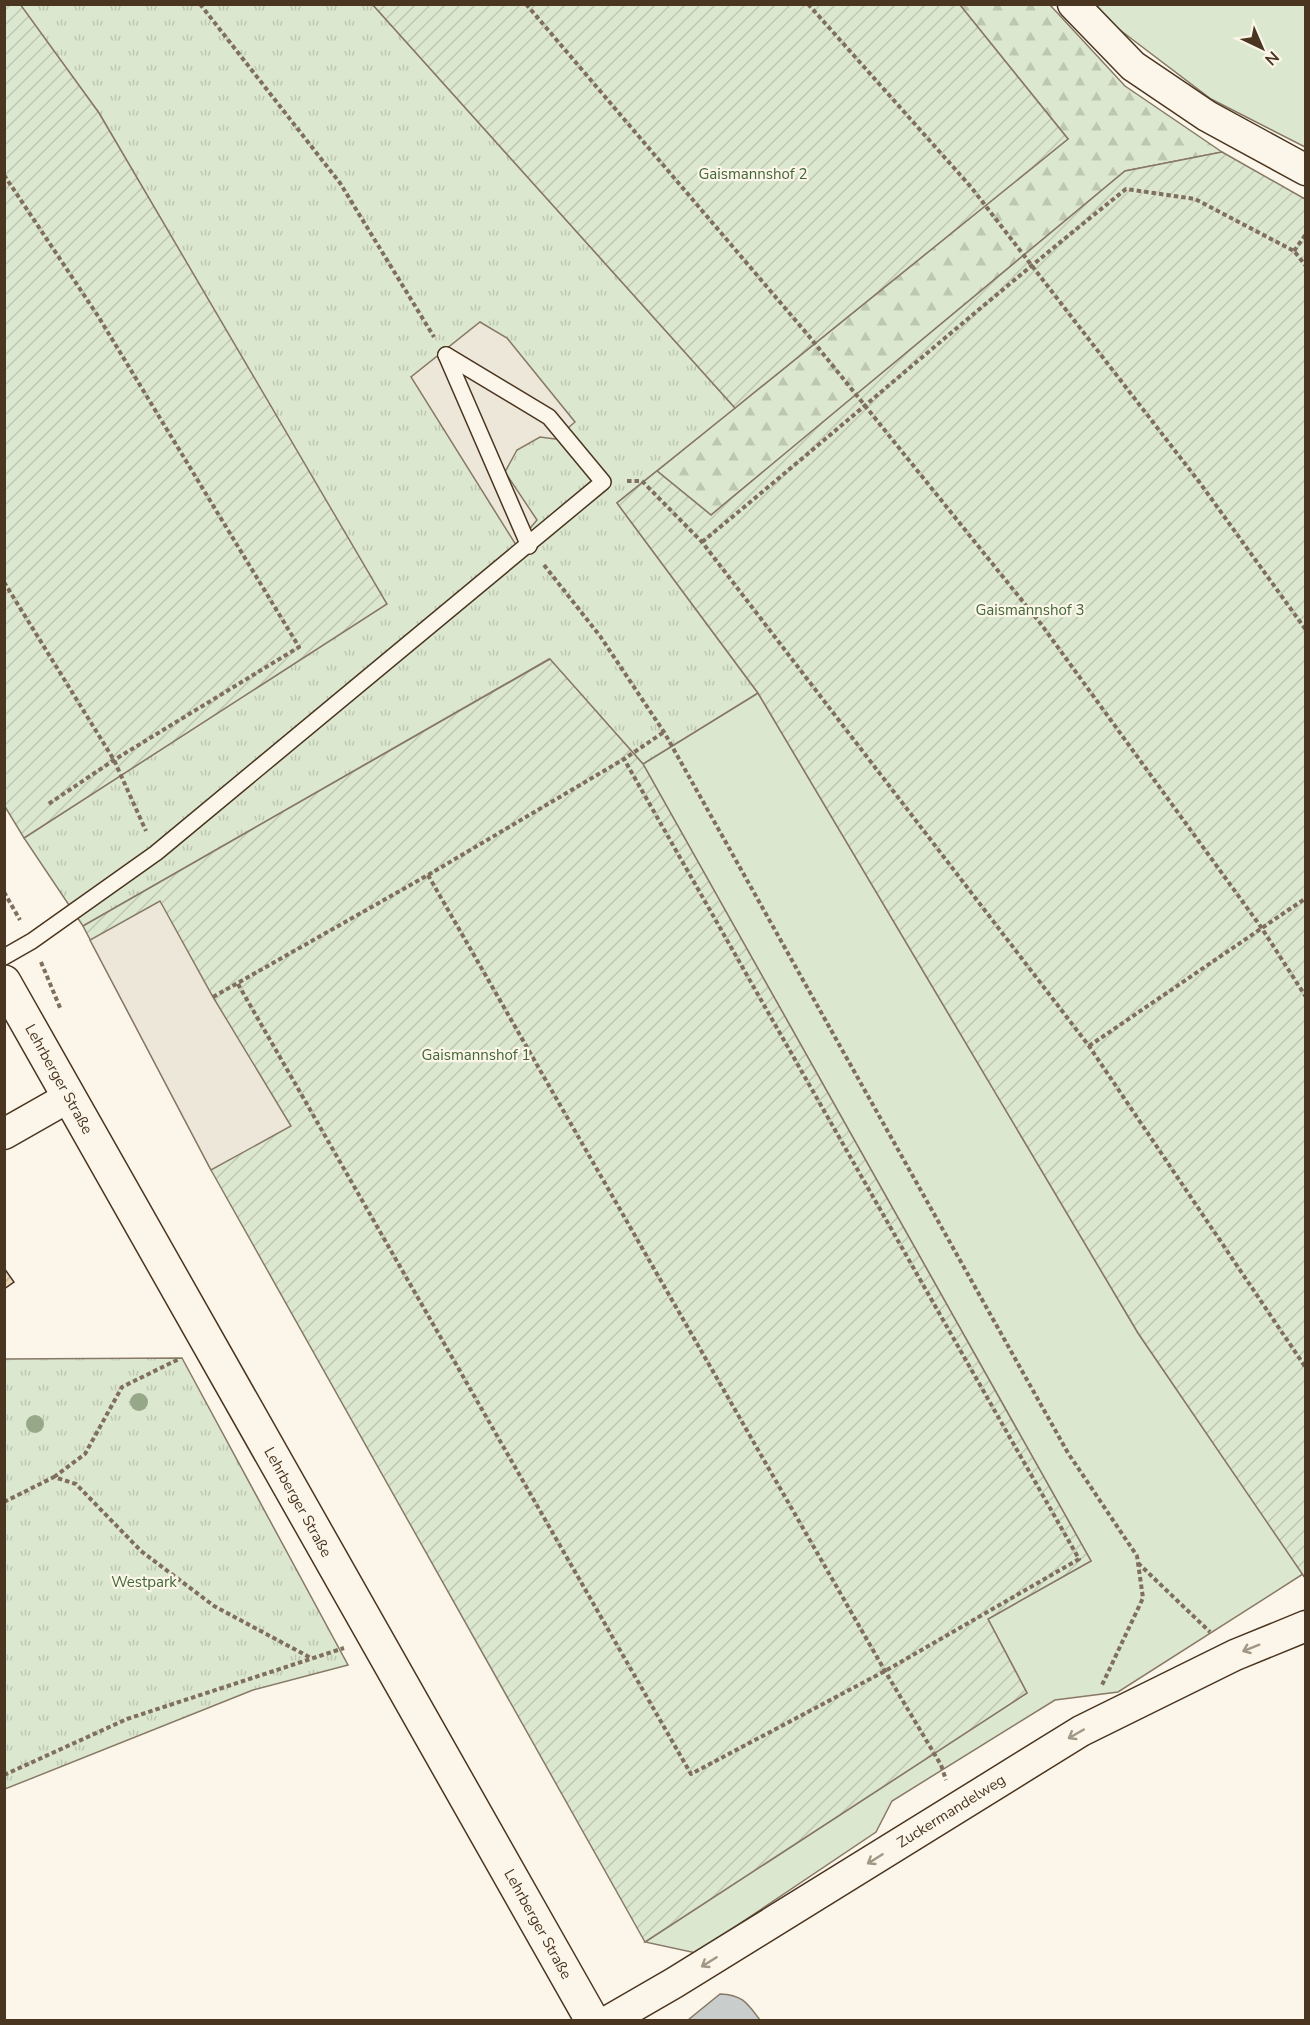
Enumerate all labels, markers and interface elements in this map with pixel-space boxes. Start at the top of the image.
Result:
north arrow [1232,18,1292,78]
text: N [1260,46,1284,70]
park label: Gaismannshof 2 [698,164,808,184]
park label: Gaismannshof 3 [975,600,1085,620]
street label: Lehrberger Straße [20,1020,98,1138]
park label: Gaismannshof 1 [421,1045,531,1065]
street label: Lehrberger Straße [259,1443,337,1561]
park label: Westpark [111,1572,177,1592]
one-way arrow [1243,1643,1261,1654]
one-way arrow [1068,1728,1085,1740]
street label: Zuckermandelweg [893,1770,1009,1852]
one-way arrow [867,1853,884,1865]
street label: Lehrberger Straße [499,1865,577,1983]
one-way arrow [701,1956,718,1968]

